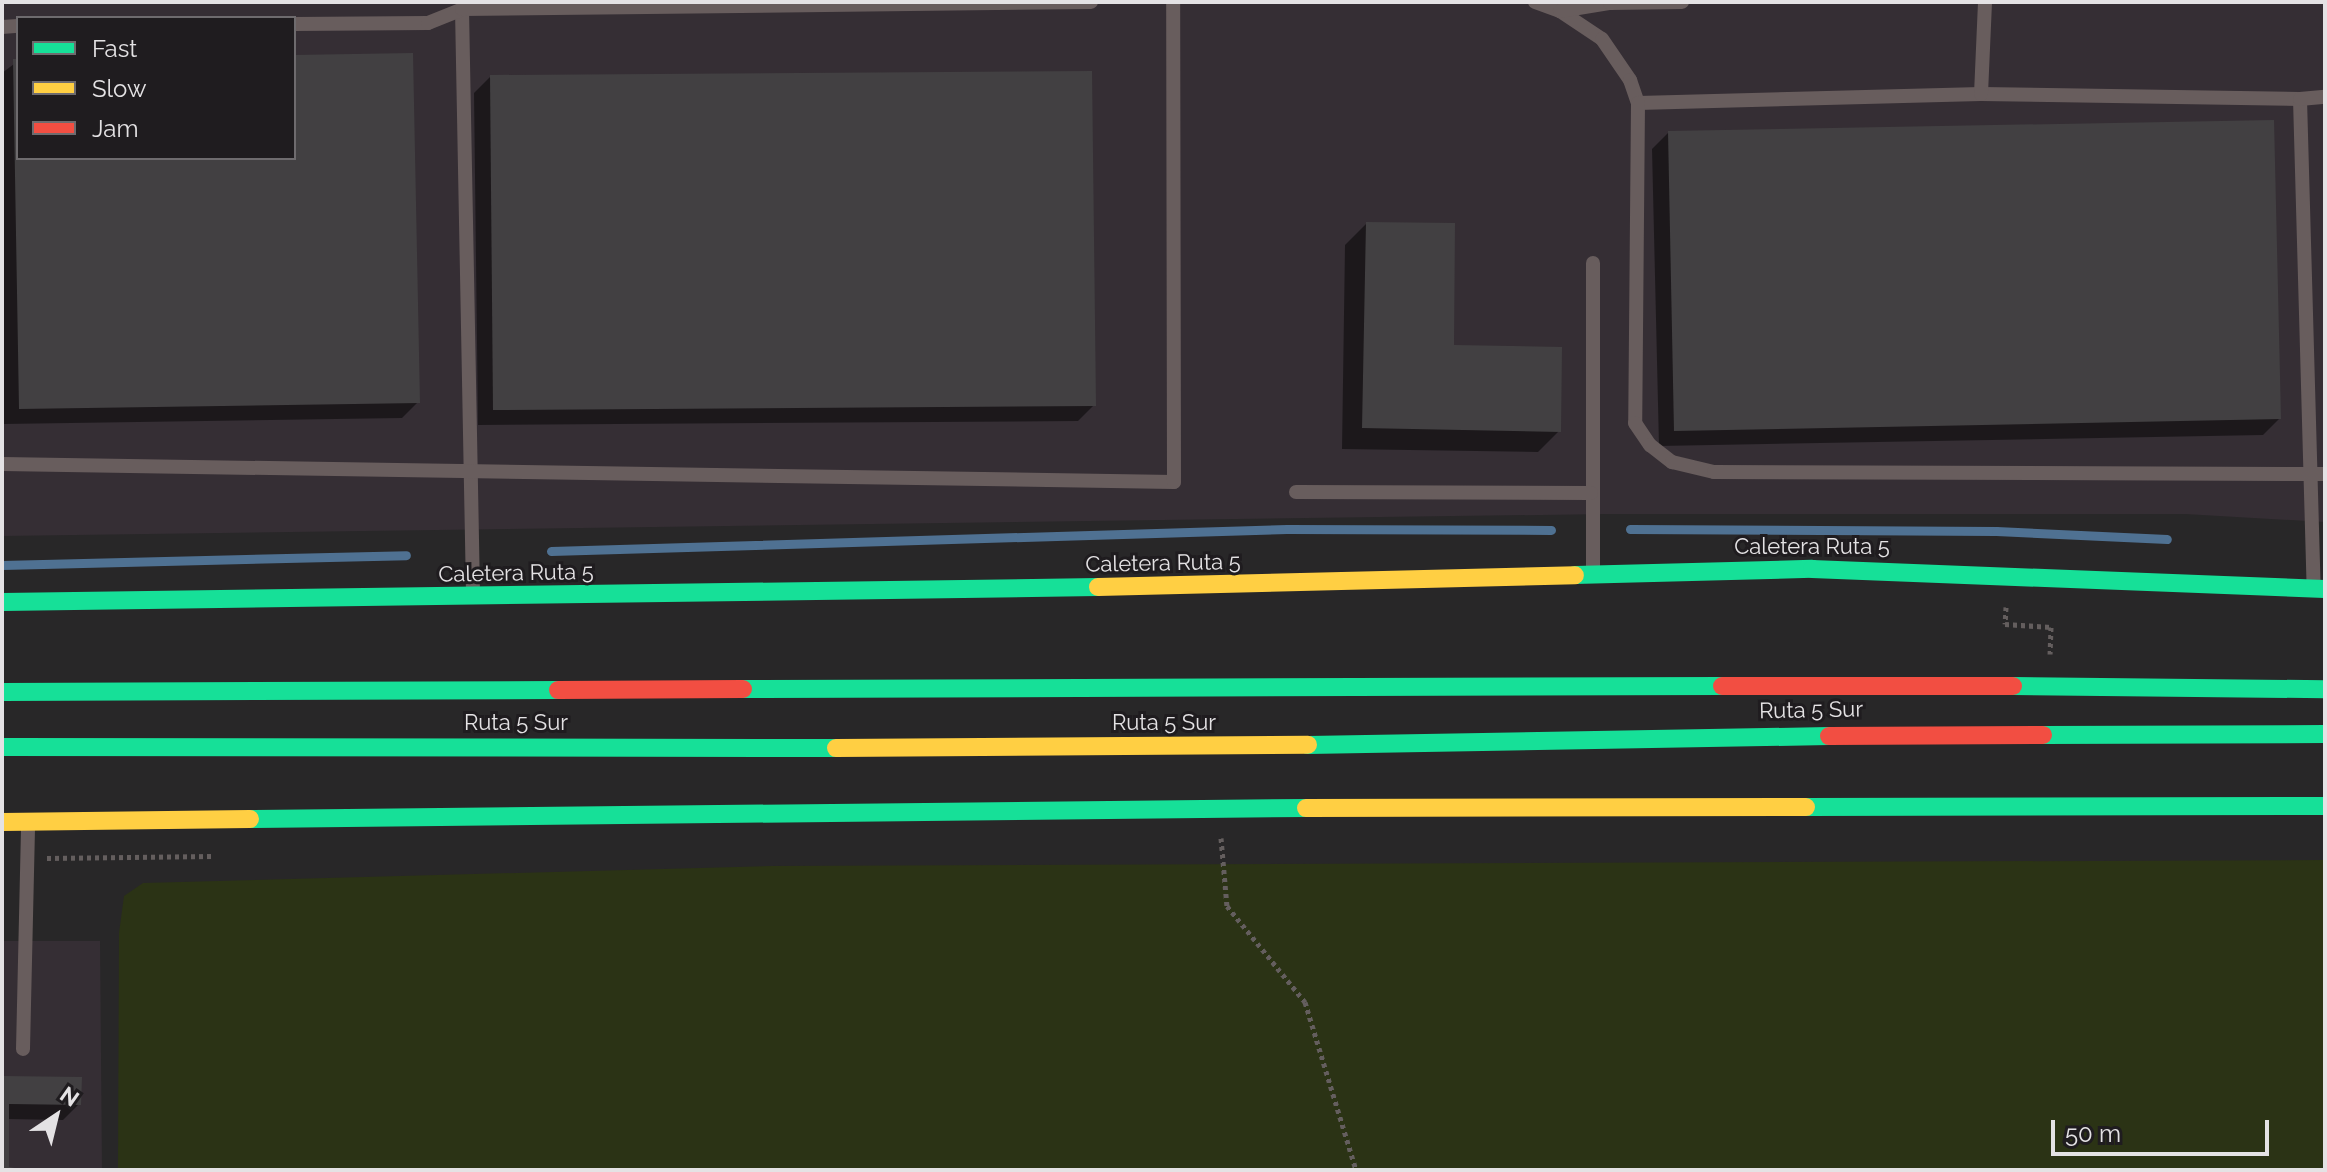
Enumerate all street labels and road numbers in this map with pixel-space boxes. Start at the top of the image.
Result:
street label: Caletera Ruta 5 [1734,534,1890,560]
street label: Caletera Ruta 5 [1085,548,1241,578]
street label: Caletera Ruta 5 [438,558,594,588]
street label: Ruta 5 Sur [1759,696,1863,724]
street label: Ruta 5 Sur [464,710,568,736]
street label: Ruta 5 Sur [1112,710,1216,736]

